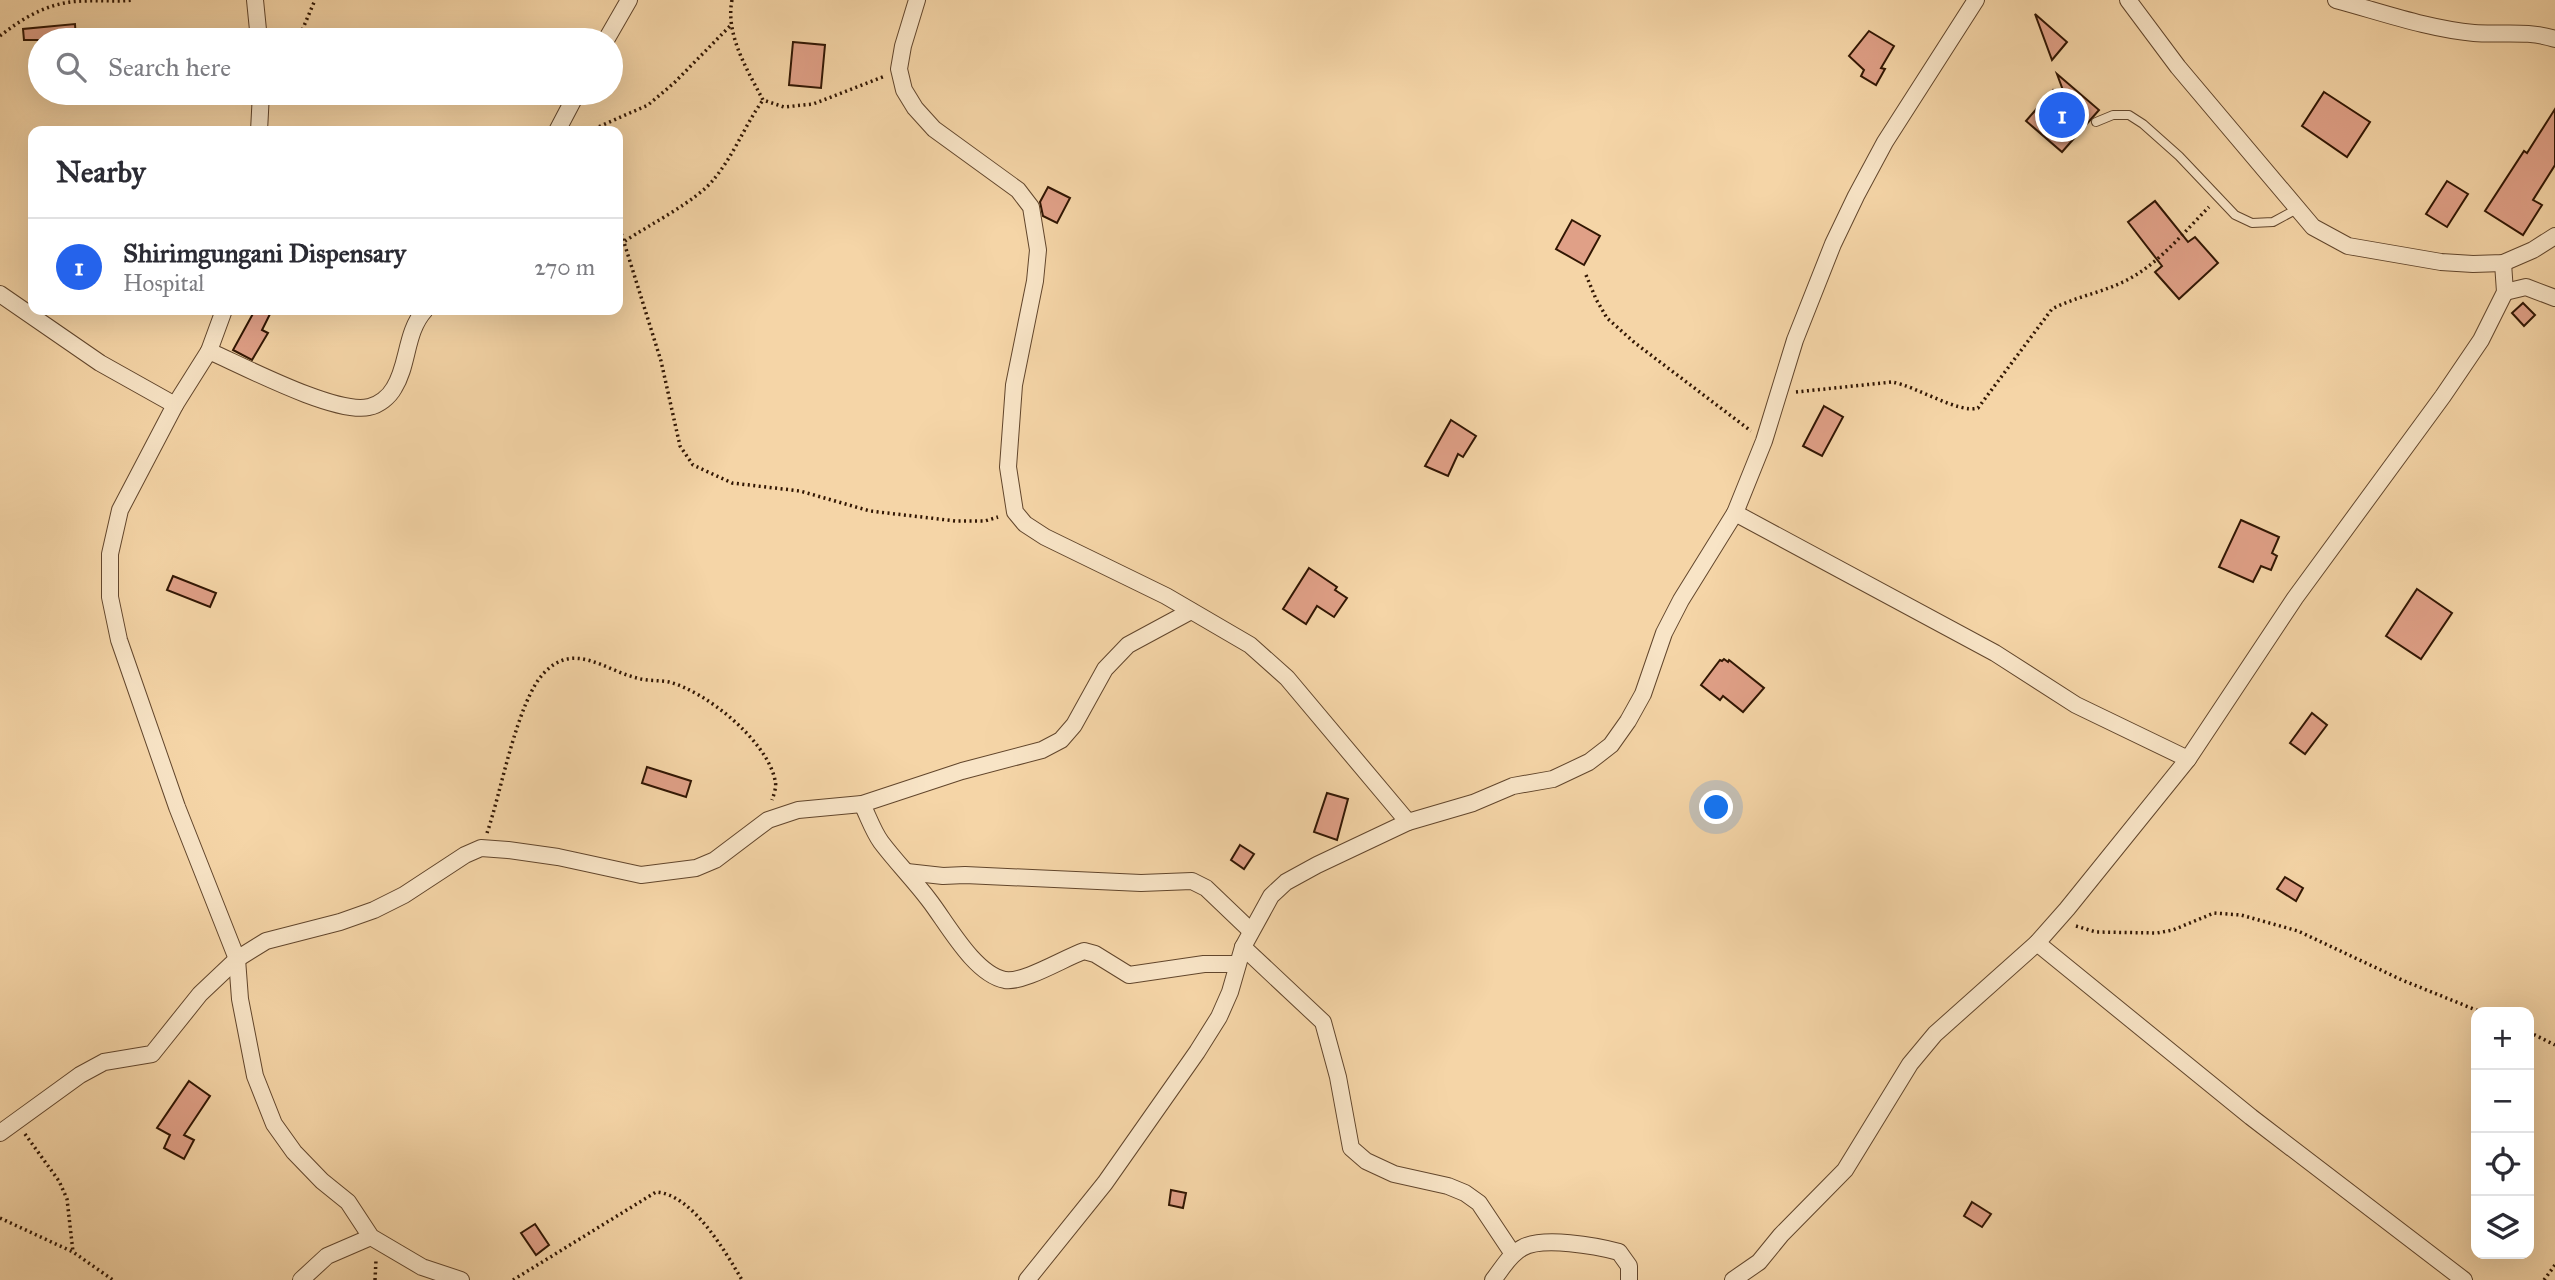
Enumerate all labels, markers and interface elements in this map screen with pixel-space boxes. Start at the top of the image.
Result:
search box [28,28,623,105]
icon: search [52,48,90,86]
text: Search here [108,51,231,83]
pin: 1 [2039,89,2085,141]
text: Nearby [56,154,146,190]
text: Shirimgungani Dispensary [123,237,406,269]
text: 1 [74,253,84,281]
text: 270 m [534,253,595,281]
text: Hospital [123,269,205,297]
your location [1699,790,1733,824]
map controls [2471,1007,2534,1259]
button: + [2471,1007,2534,1070]
button: − [2471,1070,2534,1133]
button: locate [2471,1133,2534,1196]
button: layers [2471,1196,2534,1259]

